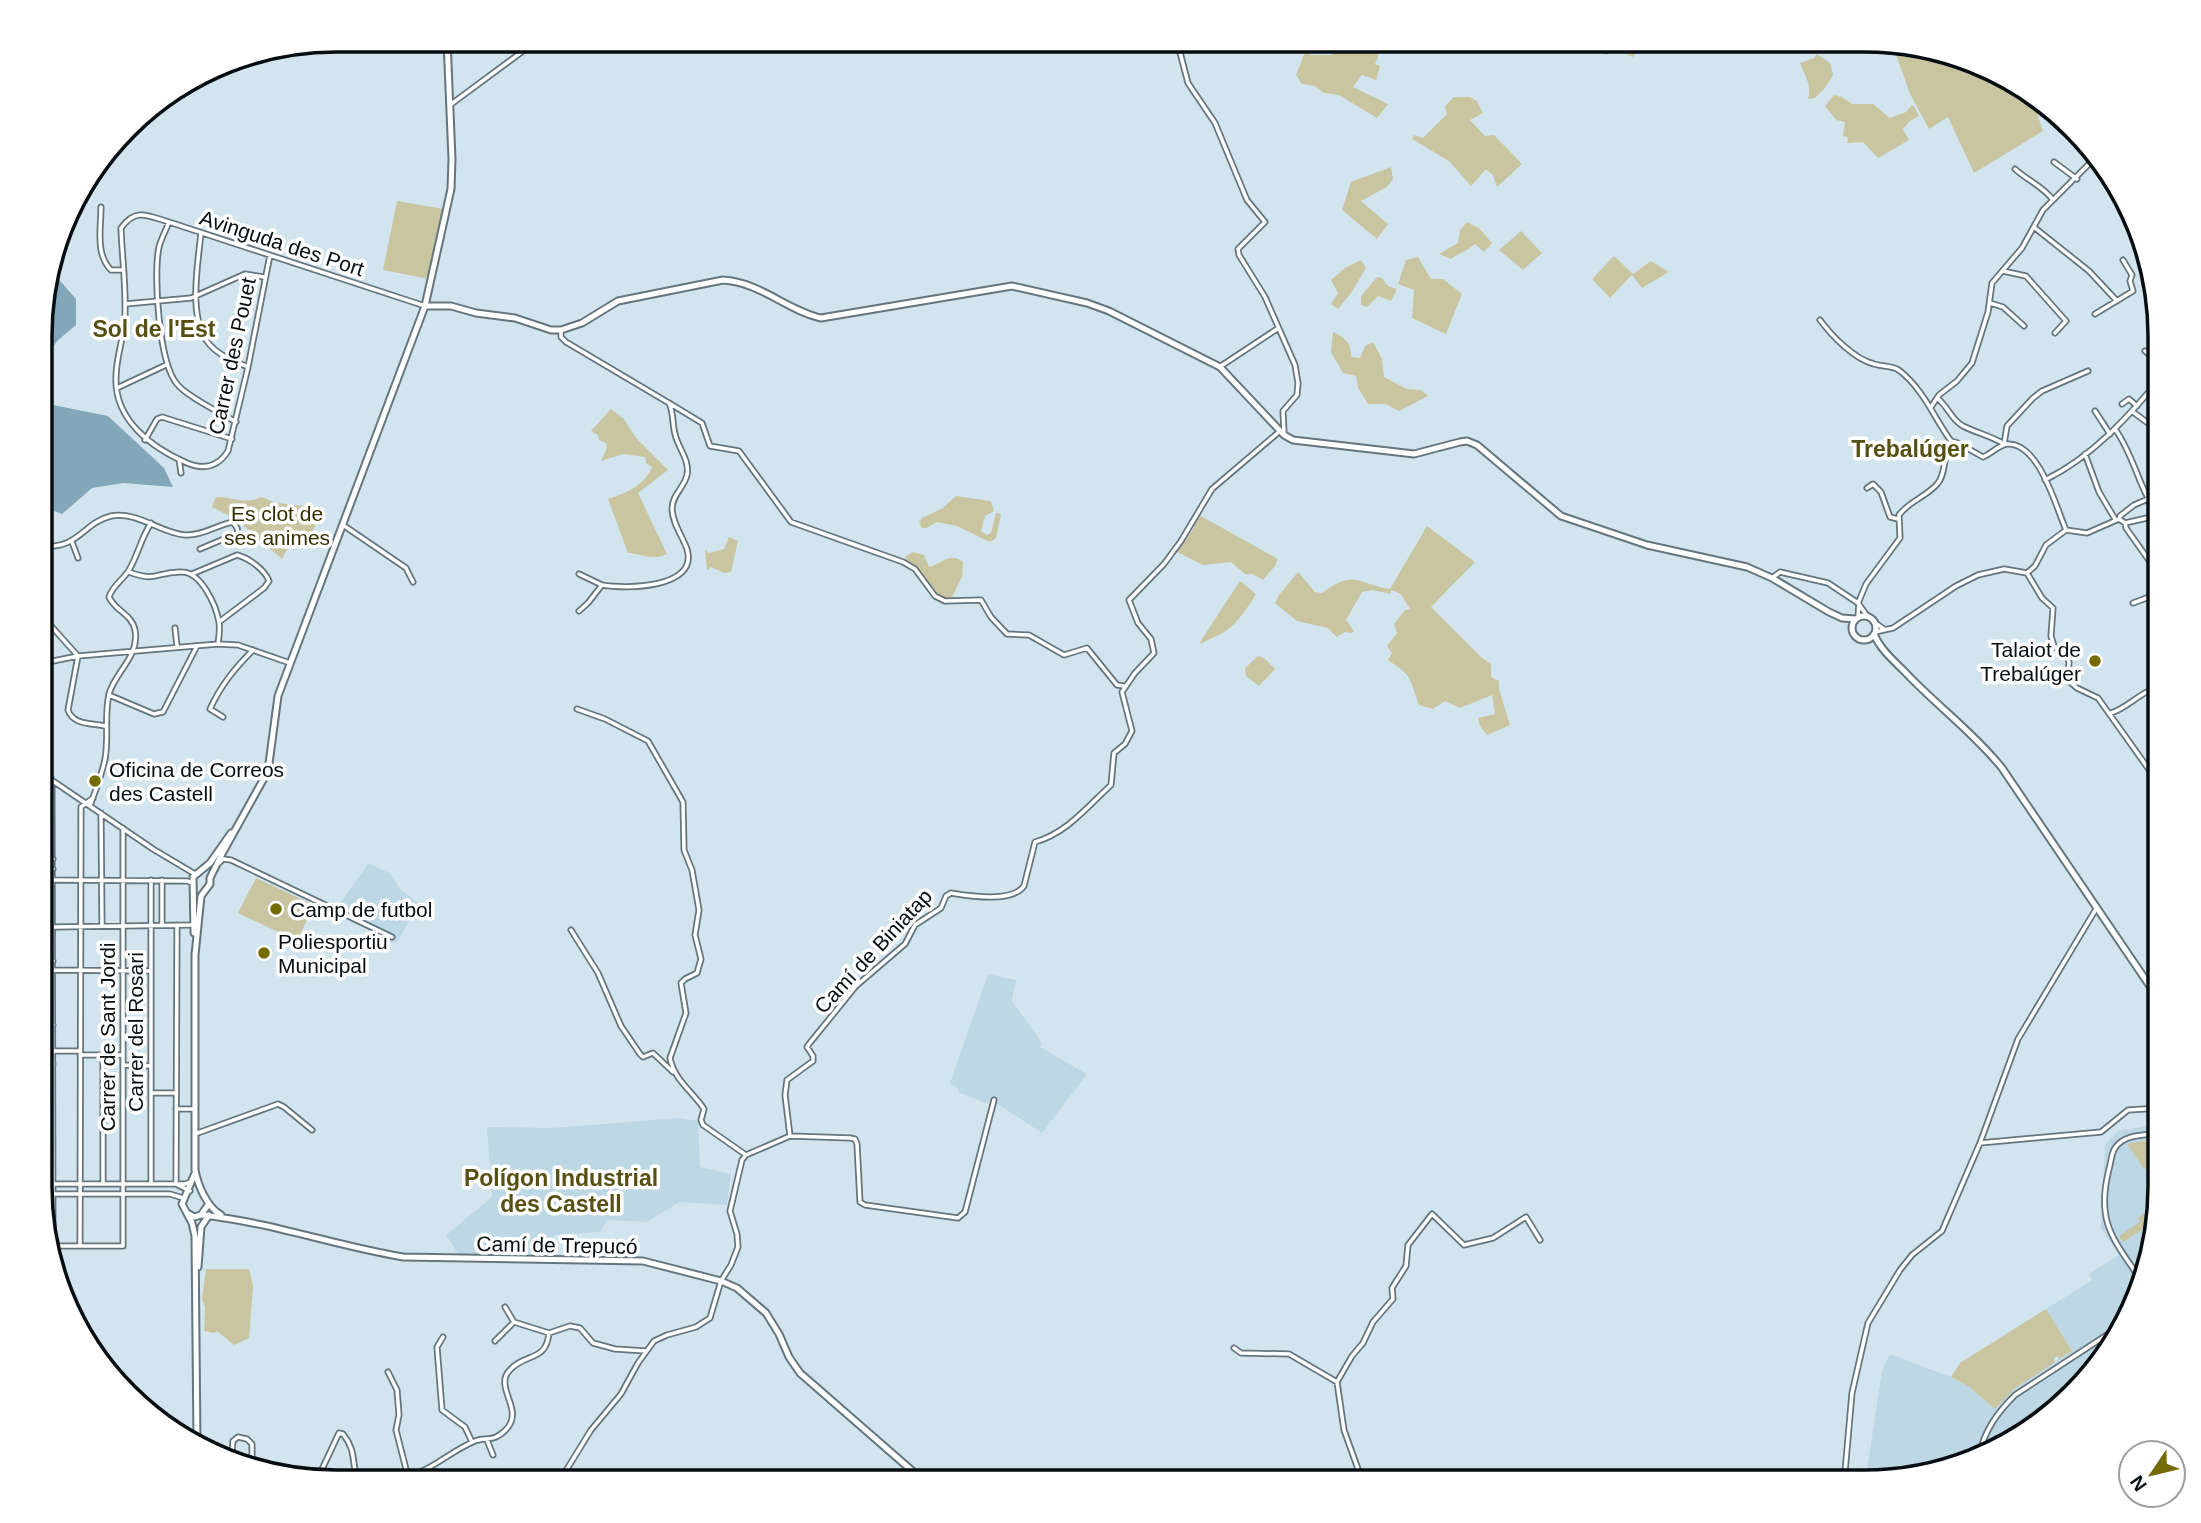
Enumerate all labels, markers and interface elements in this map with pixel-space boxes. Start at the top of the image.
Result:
street label: Avinguda des Port [197,206,367,280]
street label: Carrer des Pouet [204,275,260,437]
district label: Sol de l'Est [92,316,216,342]
district label: Trebalúger [1851,436,1969,462]
park label: Es clot de ses animes [224,502,330,549]
place label: Talaiot de Trebalúger [1980,638,2081,685]
marker: Talaiot de Trebalúger [2087,653,2103,669]
place label: Oficina de Correos des Castell [109,758,284,805]
marker: Oficina de Correos des Castell [87,773,103,789]
street label: Camí de Biniatap [810,884,936,1018]
place label: Camp de futbol [290,898,432,921]
marker: Camp de futbol [268,901,284,917]
place label: Poliesportiu Municipal [278,930,388,977]
street label: Carrer de Sant Jordi [96,942,119,1132]
marker: Poliesportiu Municipal [256,945,272,961]
street label: Carrer del Rosari [124,952,147,1112]
district label: Polígon Industrial des Castell [464,1165,658,1217]
street label: Camí de Trepucó [476,1232,638,1258]
north arrow [2117,1439,2187,1509]
text: N [2126,1472,2151,1495]

